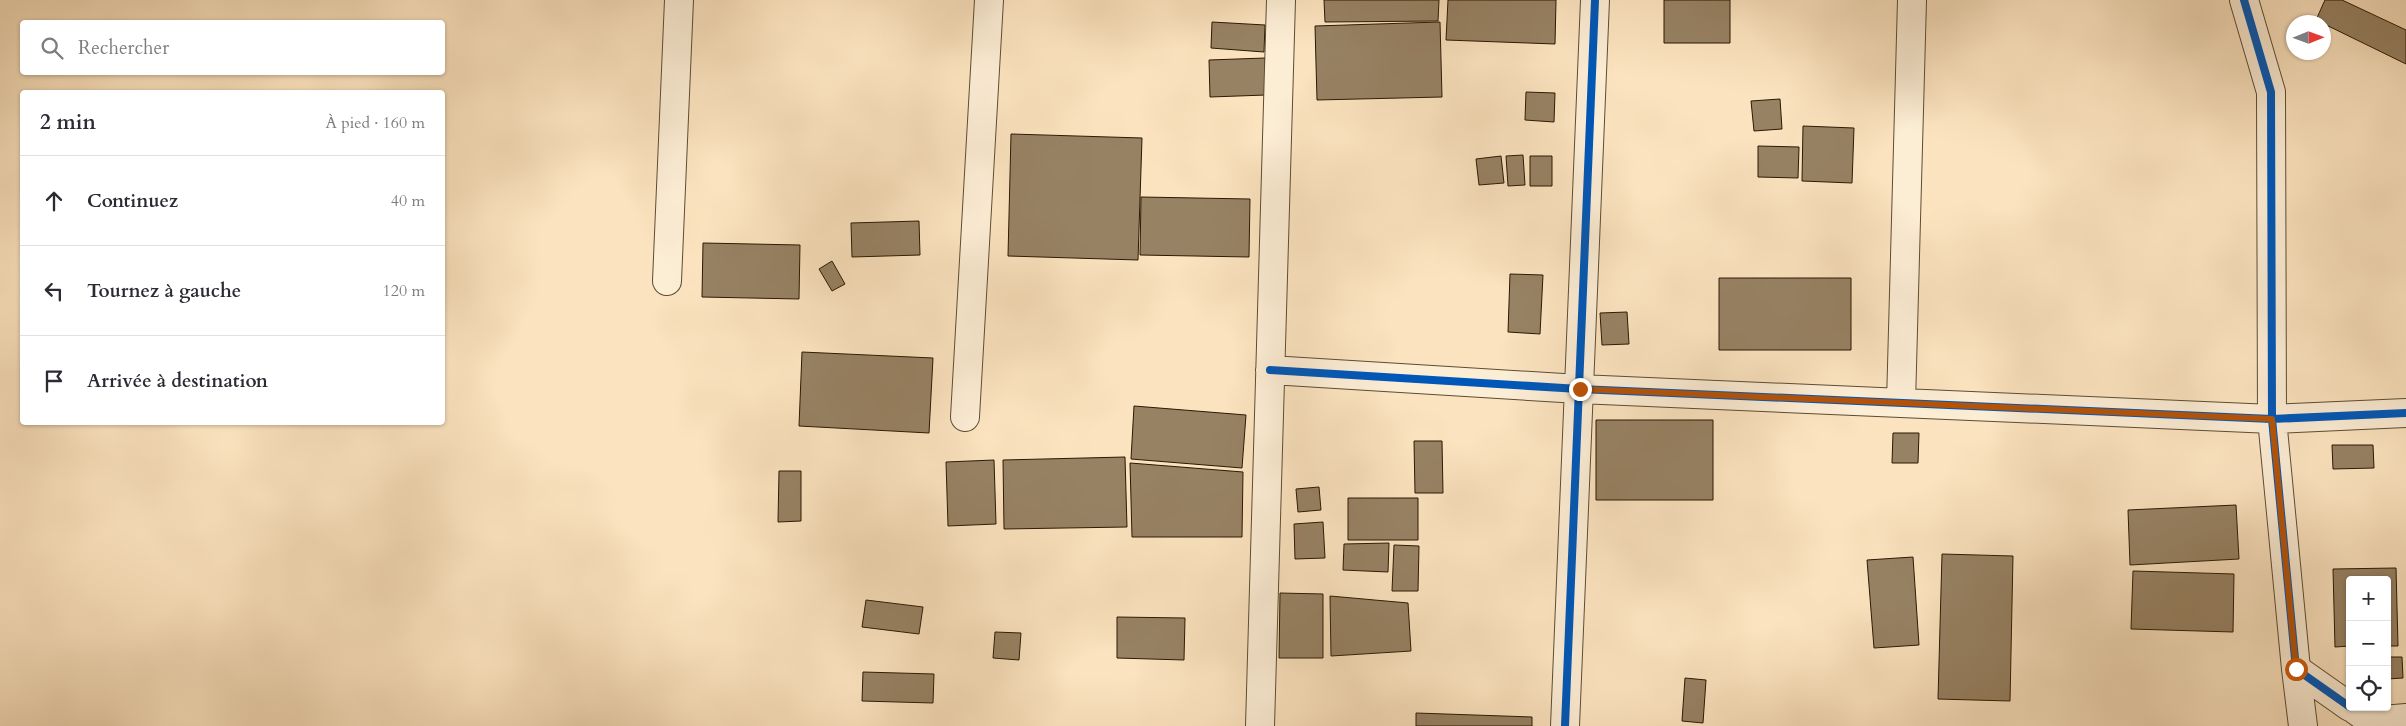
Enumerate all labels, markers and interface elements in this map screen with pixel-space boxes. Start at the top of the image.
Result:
north arrow [2286,15,2331,60]
search box [20,20,445,75]
icon: search [38,34,66,62]
text: Rechercher [78,35,169,61]
text: 2 min [40,108,96,137]
text: À pied · 160 m [325,112,425,134]
icon: ahead [40,187,68,215]
text: Continuez [87,188,178,214]
text: 40 m [391,190,425,212]
icon: left [40,277,68,305]
text: Tournez à gauche [87,278,241,304]
text: 120 m [383,280,425,302]
icon: arrive [40,367,68,395]
text: Arrivée à destination [87,368,268,394]
route end [1569,378,1592,401]
map controls [2346,576,2391,711]
button: + [2346,576,2391,621]
button: − [2346,621,2391,666]
route start [2285,658,2308,681]
button: locate [2346,666,2391,711]

